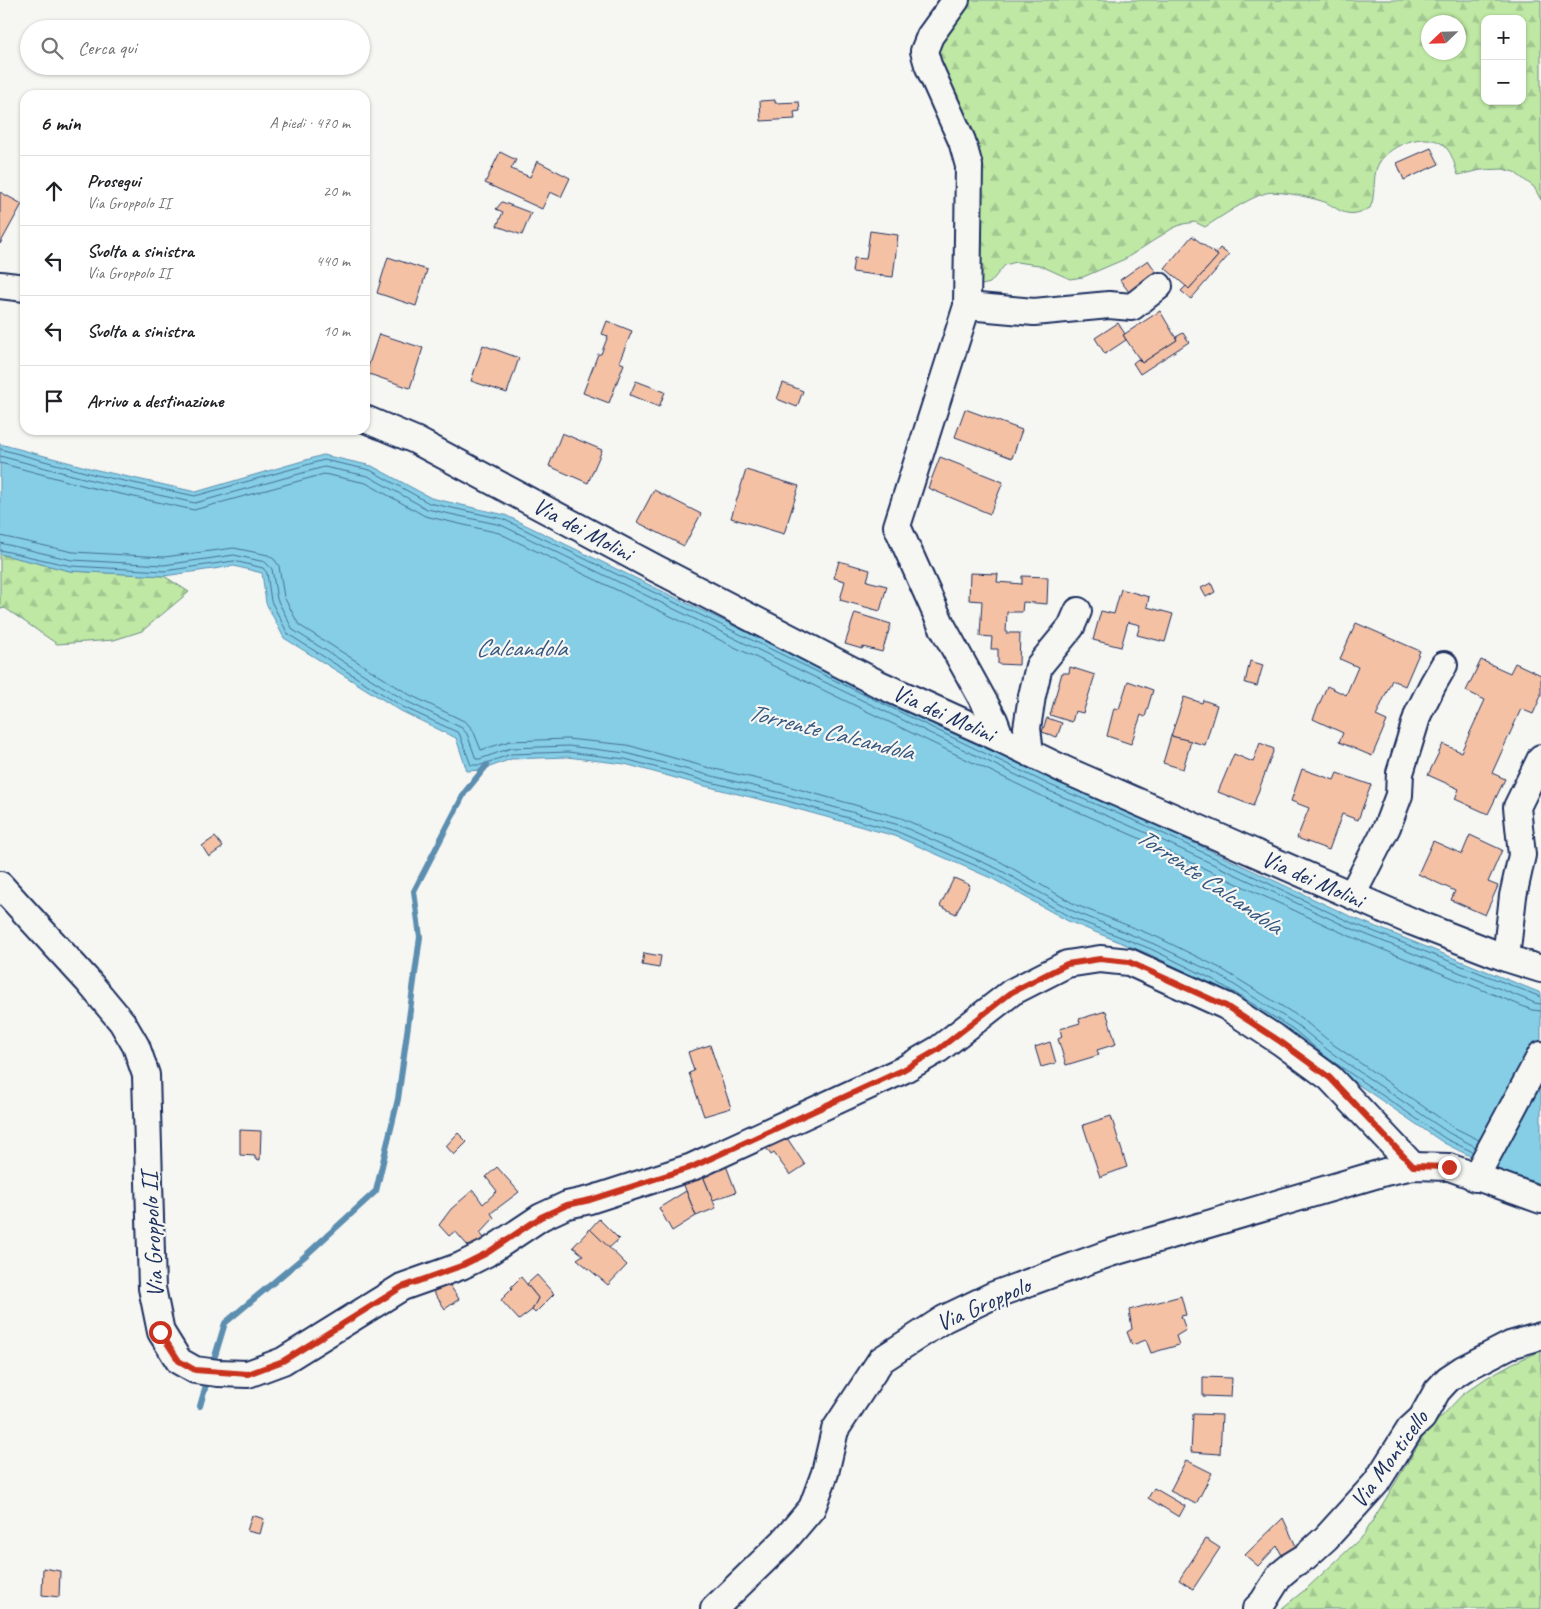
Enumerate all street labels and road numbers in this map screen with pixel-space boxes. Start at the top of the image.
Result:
street label: Via dei Molini [528,490,640,569]
street label: Via dei Molini [888,677,1002,750]
street label: Via dei Molini [1257,843,1371,916]
street label: Via Groppolo II [133,1166,170,1298]
street label: Via Groppolo [931,1269,1037,1338]
street label: Via Monticello [1343,1403,1436,1514]

